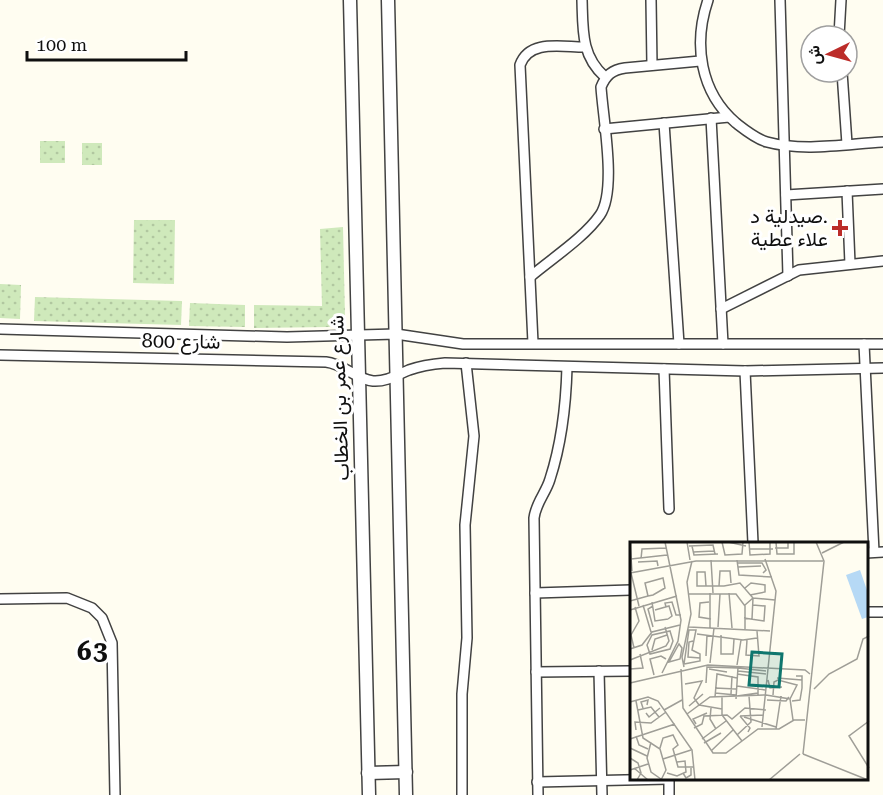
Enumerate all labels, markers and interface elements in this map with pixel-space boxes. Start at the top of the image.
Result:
scale bar [27,24,186,62]
north arrow [799,24,859,84]
text: 100 m [36,34,87,55]
text: ش [804,45,825,66]
place label: صيدلية د. علاء عطية [750,204,828,251]
marker: صيدلية د. علاء عطية [833,221,847,235]
street label: شارع عمر بن الخطاب [324,315,356,481]
street label: شارع 800 [141,328,221,356]
inset map [630,542,868,780]
district label: 63 [77,636,109,666]

